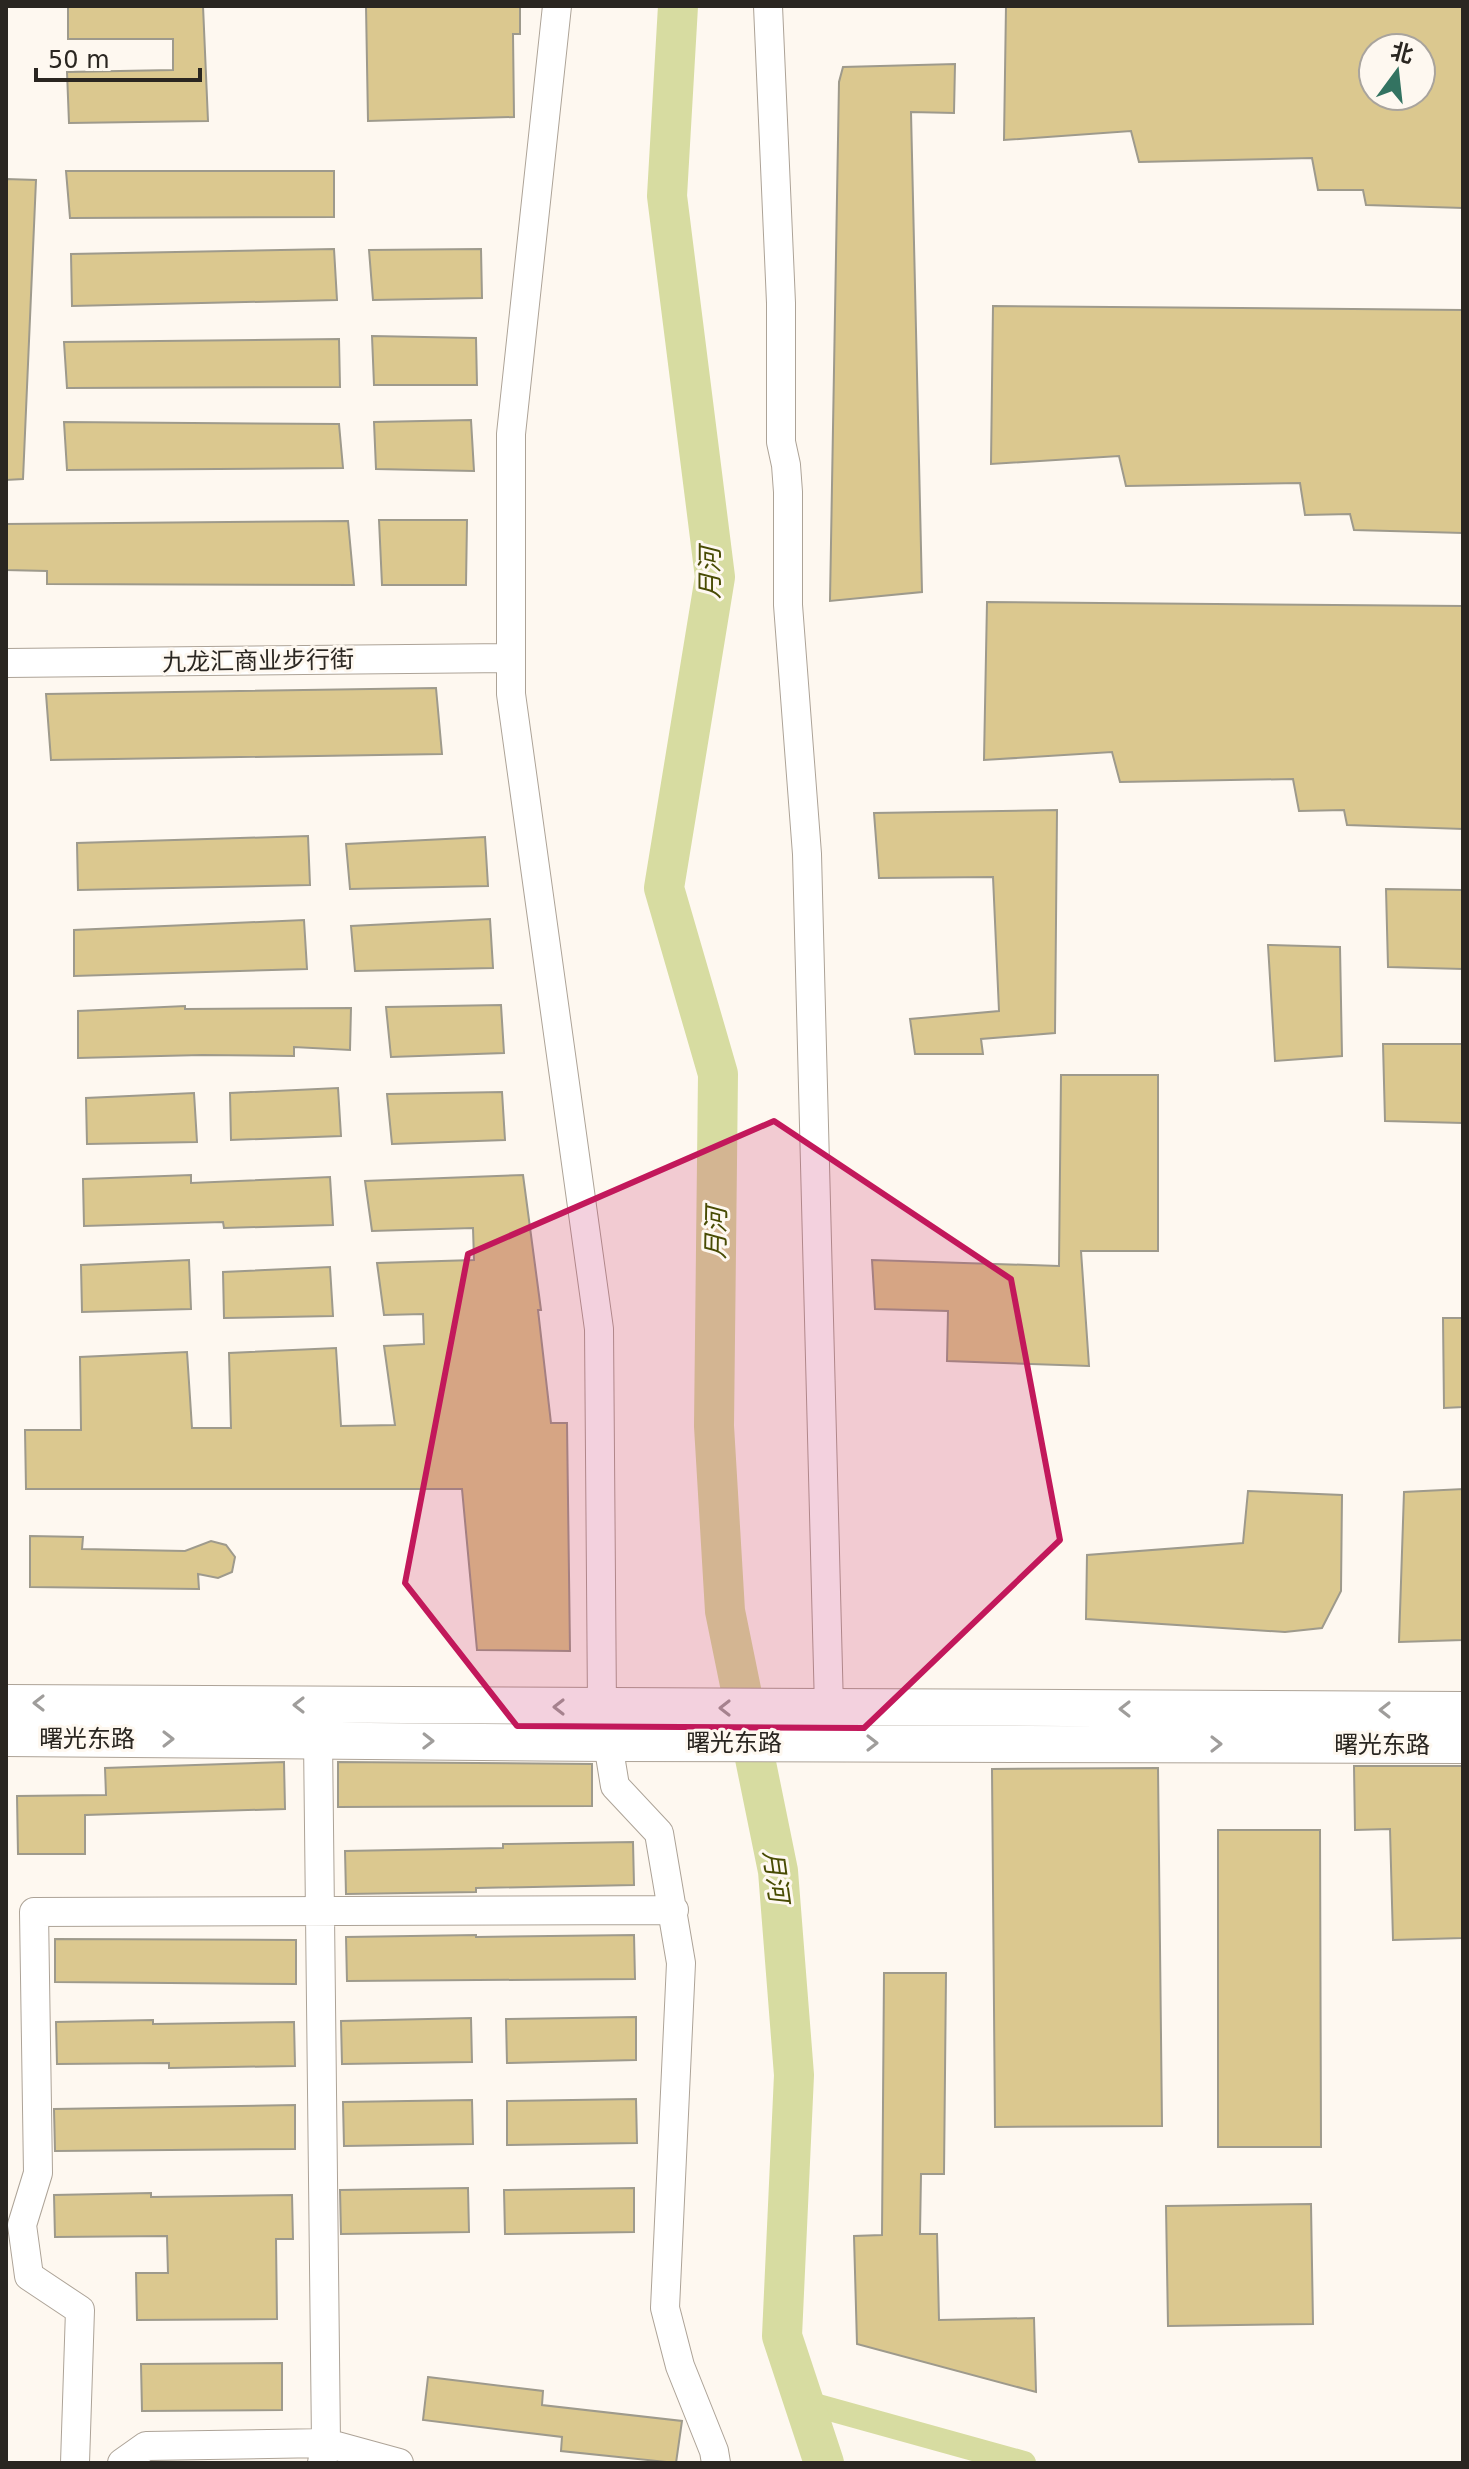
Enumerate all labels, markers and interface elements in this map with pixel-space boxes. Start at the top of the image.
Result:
scale bar [36,32,200,82]
north arrow [1357,32,1437,112]
text: 北 [1388,38,1416,68]
text: 50 m [48,46,110,74]
water label: 月河 [695,542,725,599]
street label: 九龙汇商业步行街 [162,645,354,677]
water label: 月河 [701,1202,732,1259]
one-way arrow [32,1694,45,1712]
one-way arrow [292,1696,305,1714]
one-way arrow [552,1698,565,1716]
one-way arrow [718,1699,731,1717]
one-way arrow [1118,1700,1131,1718]
one-way arrow [1378,1701,1391,1719]
street label: 曙光东路 [39,1725,135,1753]
street label: 曙光东路 [686,1729,782,1757]
one-way arrow [162,1730,175,1748]
street label: 曙光东路 [1334,1731,1430,1759]
one-way arrow [422,1732,435,1750]
one-way arrow [866,1734,879,1751]
one-way arrow [1210,1735,1223,1753]
water label: 月河 [758,1848,795,1909]

